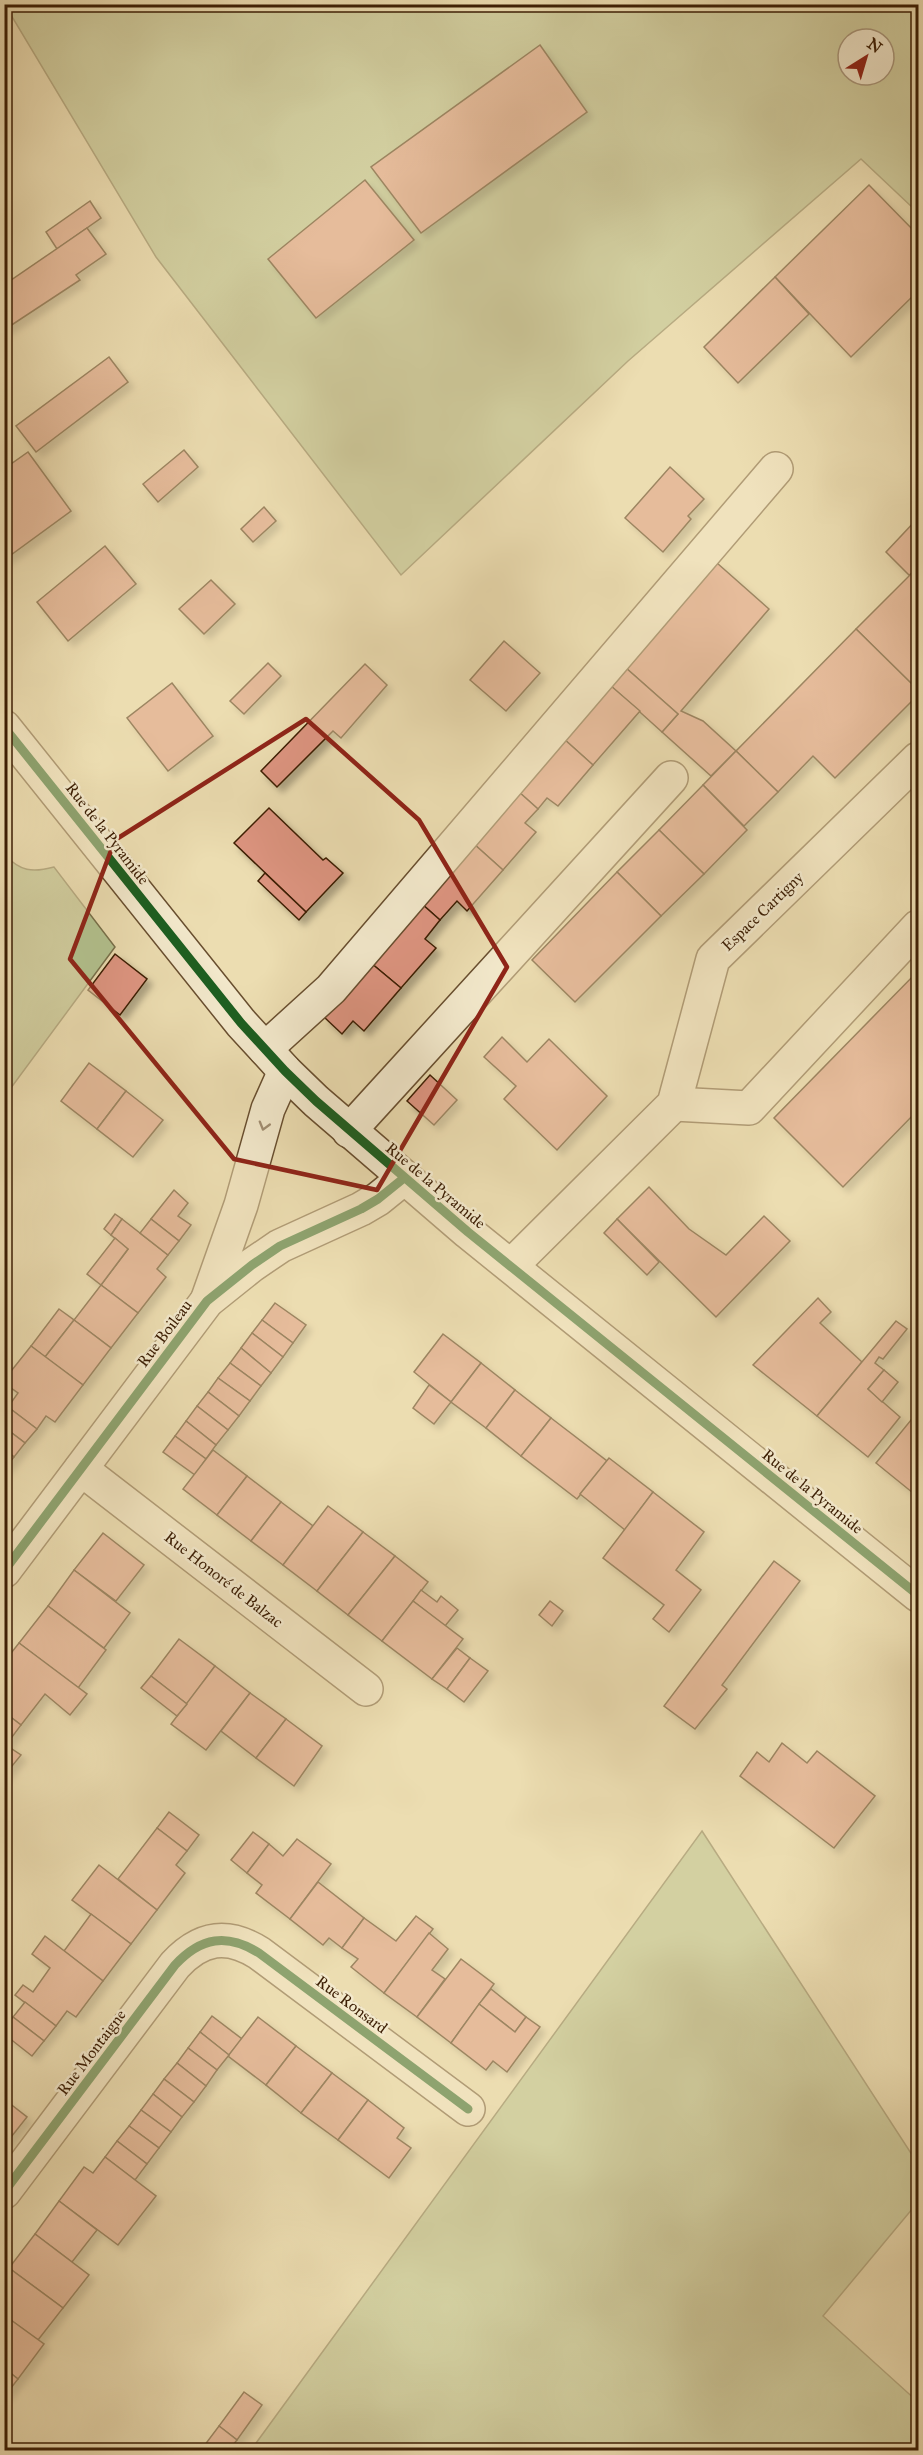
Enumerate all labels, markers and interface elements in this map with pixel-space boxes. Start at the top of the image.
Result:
north arrow [836,27,896,87]
text: N [864,34,886,57]
street label: Rue de la Pyramide [62,778,154,888]
street label: Espace Cartigny [718,867,808,956]
one-way arrow [259,1120,271,1131]
street label: Rue de la Pyramide [382,1138,490,1233]
street label: Rue Boileau [133,1296,196,1371]
street label: Rue de la Pyramide [758,1445,867,1538]
street label: Rue Honoré de Balzac [161,1527,287,1632]
street label: Rue Ronsard [312,1971,391,2037]
street label: Rue Montaigne [53,2005,131,2100]

